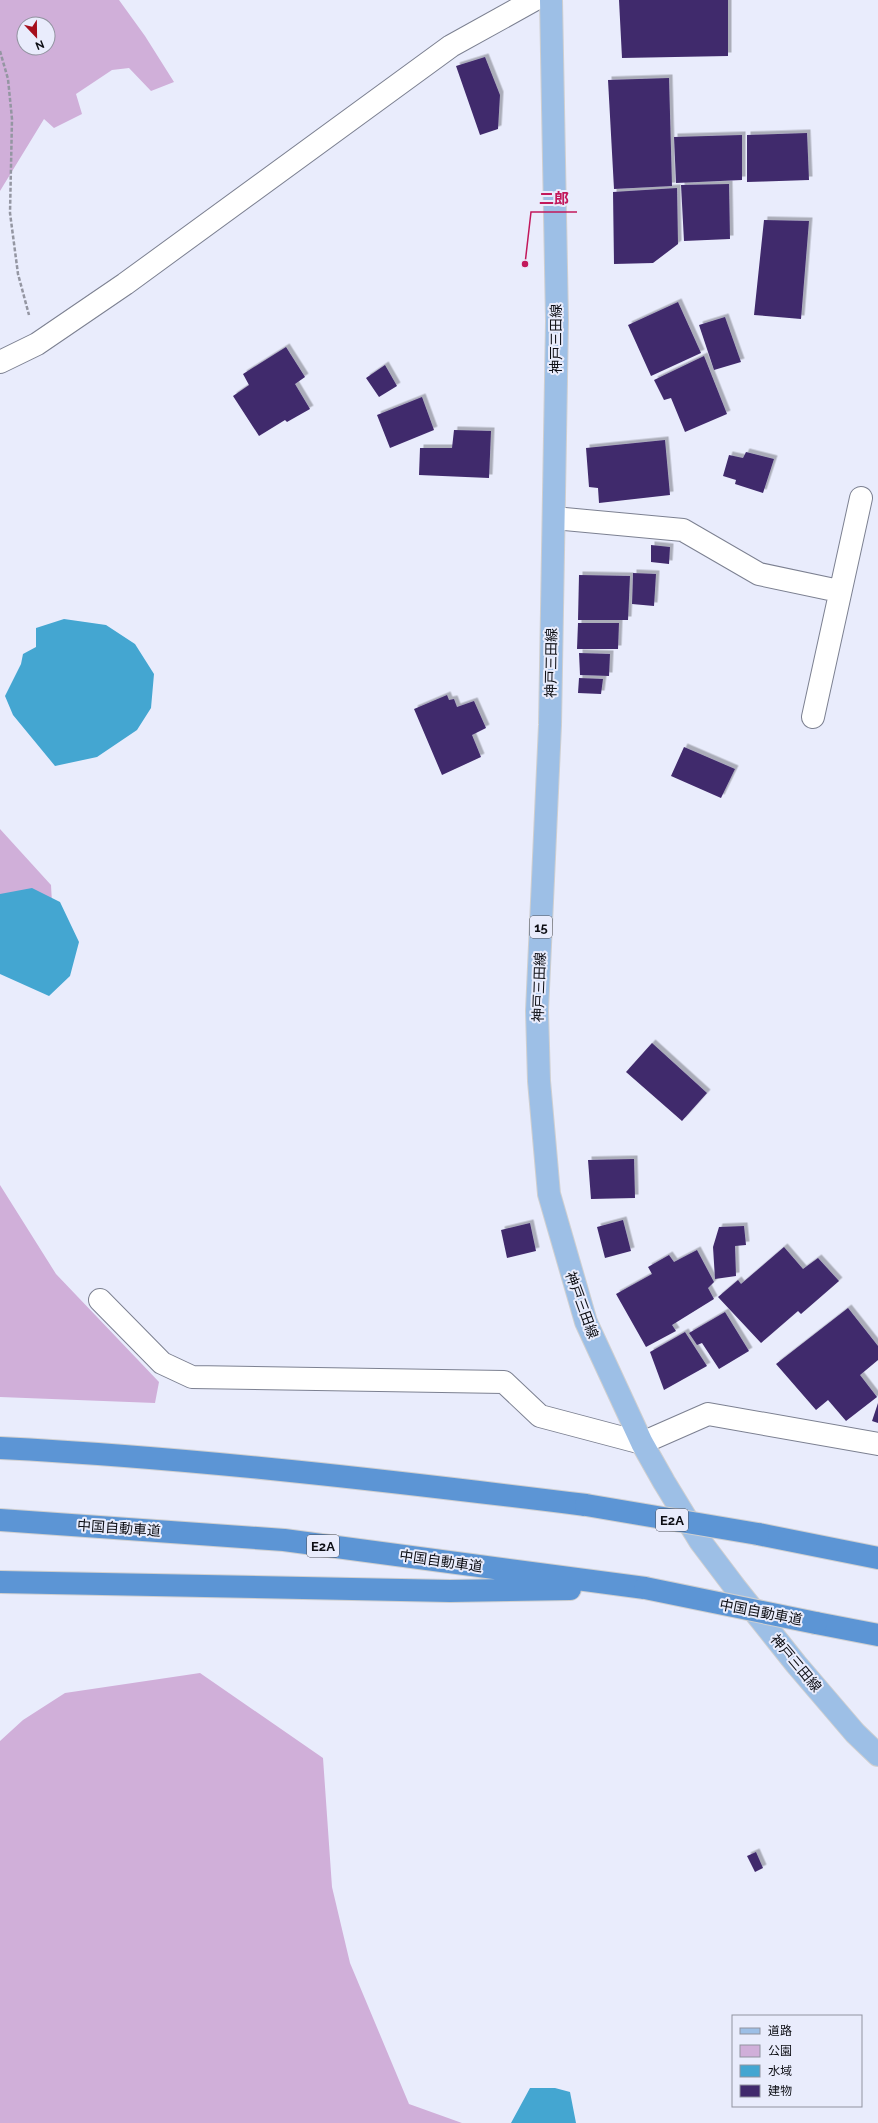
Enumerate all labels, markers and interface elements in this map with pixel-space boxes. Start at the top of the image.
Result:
north arrow [16,16,56,56]
text: N [33,37,46,52]
callout: 二郎 [531,185,577,212]
text: 二郎 [539,190,569,208]
street label: 神戸三田線 [548,304,564,374]
street label: 神戸三田線 [542,628,560,698]
road number: 15 [530,916,552,938]
street label: 神戸三田線 [530,952,548,1022]
street label: 神戸三田線 [563,1269,601,1341]
road number: E2A [656,1509,688,1531]
street label: 中国自動車道 [77,1517,161,1539]
road number: E2A [307,1535,339,1557]
street label: 中国自動車道 [398,1547,484,1575]
street label: 中国自動車道 [718,1596,804,1628]
street label: 神戸三田線 [767,1631,825,1695]
legend [732,2015,862,2107]
text: 道路 [768,2024,792,2038]
text: 公園 [768,2044,792,2058]
text: 水域 [768,2064,792,2078]
text: 建物 [768,2084,792,2098]

